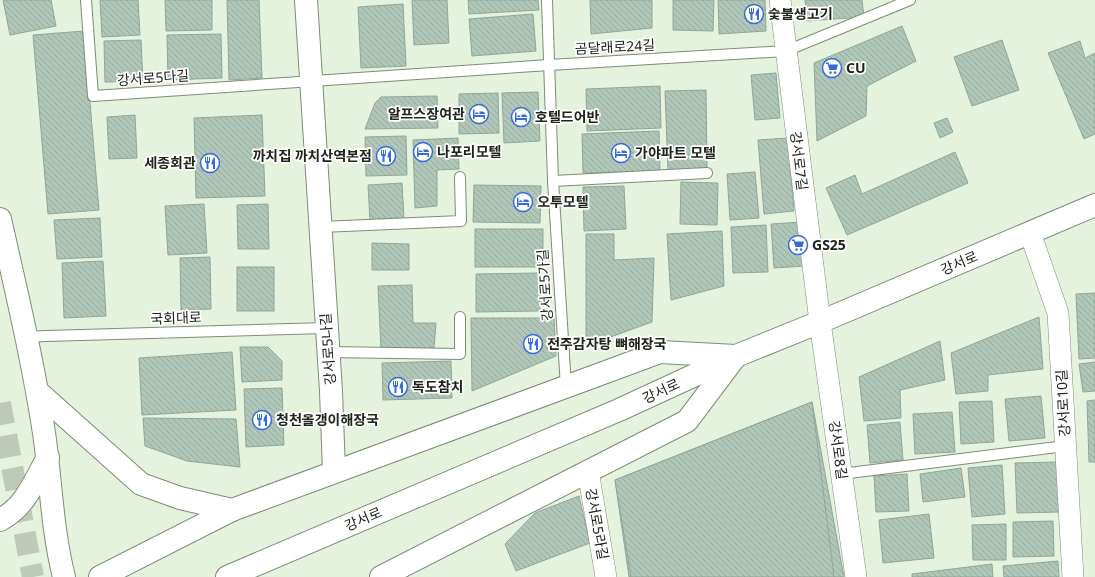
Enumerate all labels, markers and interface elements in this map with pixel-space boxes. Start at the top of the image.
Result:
restaurant icon: 숯불생고기 [743,3,765,25]
place label: 숯불생고기 [768,4,832,23]
street label: 곰달래로24길 [574,35,656,58]
supermarket icon: CU [821,57,843,79]
place label: CU [846,58,866,77]
street label: 강서로5다길 [116,65,190,90]
hotel icon: 알프스장여관 [468,103,490,125]
place label: 알프스장여관 [388,104,465,123]
hotel icon: 호텔드어반 [510,106,532,128]
place label: 호텔드어반 [535,107,600,126]
street label: 강서로7길 [786,130,813,192]
hotel icon: 나포리모텔 [412,141,434,163]
place label: 나포리모텔 [437,142,502,161]
hotel icon: 가야파트 모텔 [610,142,632,164]
place label: 가야파트 모텔 [635,143,716,162]
restaurant icon: 까치집 까치산역본점 [375,145,397,167]
place label: 까치집 까치산역본점 [252,146,372,165]
restaurant icon: 세종회관 [199,152,221,174]
place label: 세종회관 [144,153,196,172]
hotel icon: 오투모텔 [512,191,534,213]
place label: 오투모텔 [537,192,589,211]
supermarket icon: GS25 [787,234,809,256]
place label: GS25 [812,235,846,254]
street label: 강서로 [937,246,980,279]
street label: 강서로5가길 [532,248,557,322]
street label: 국회대로 [150,307,202,328]
street label: 강서로5나길 [315,312,340,386]
restaurant icon: 전주감자탕 뼈해장국 [522,333,544,355]
place label: 전주감자탕 뼈해장국 [547,334,667,353]
street label: 강서로10길 [1051,369,1074,437]
street label: 강서로 [639,374,682,407]
restaurant icon: 독도참치 [387,376,409,398]
place label: 독도참치 [412,377,464,396]
restaurant icon: 청천올갱이해장국 [251,409,273,431]
place label: 청천올갱이해장국 [276,410,379,429]
street label: 강서로8길 [825,419,852,481]
street label: 강서로5라길 [582,487,613,561]
street label: 강서로 [341,502,384,535]

